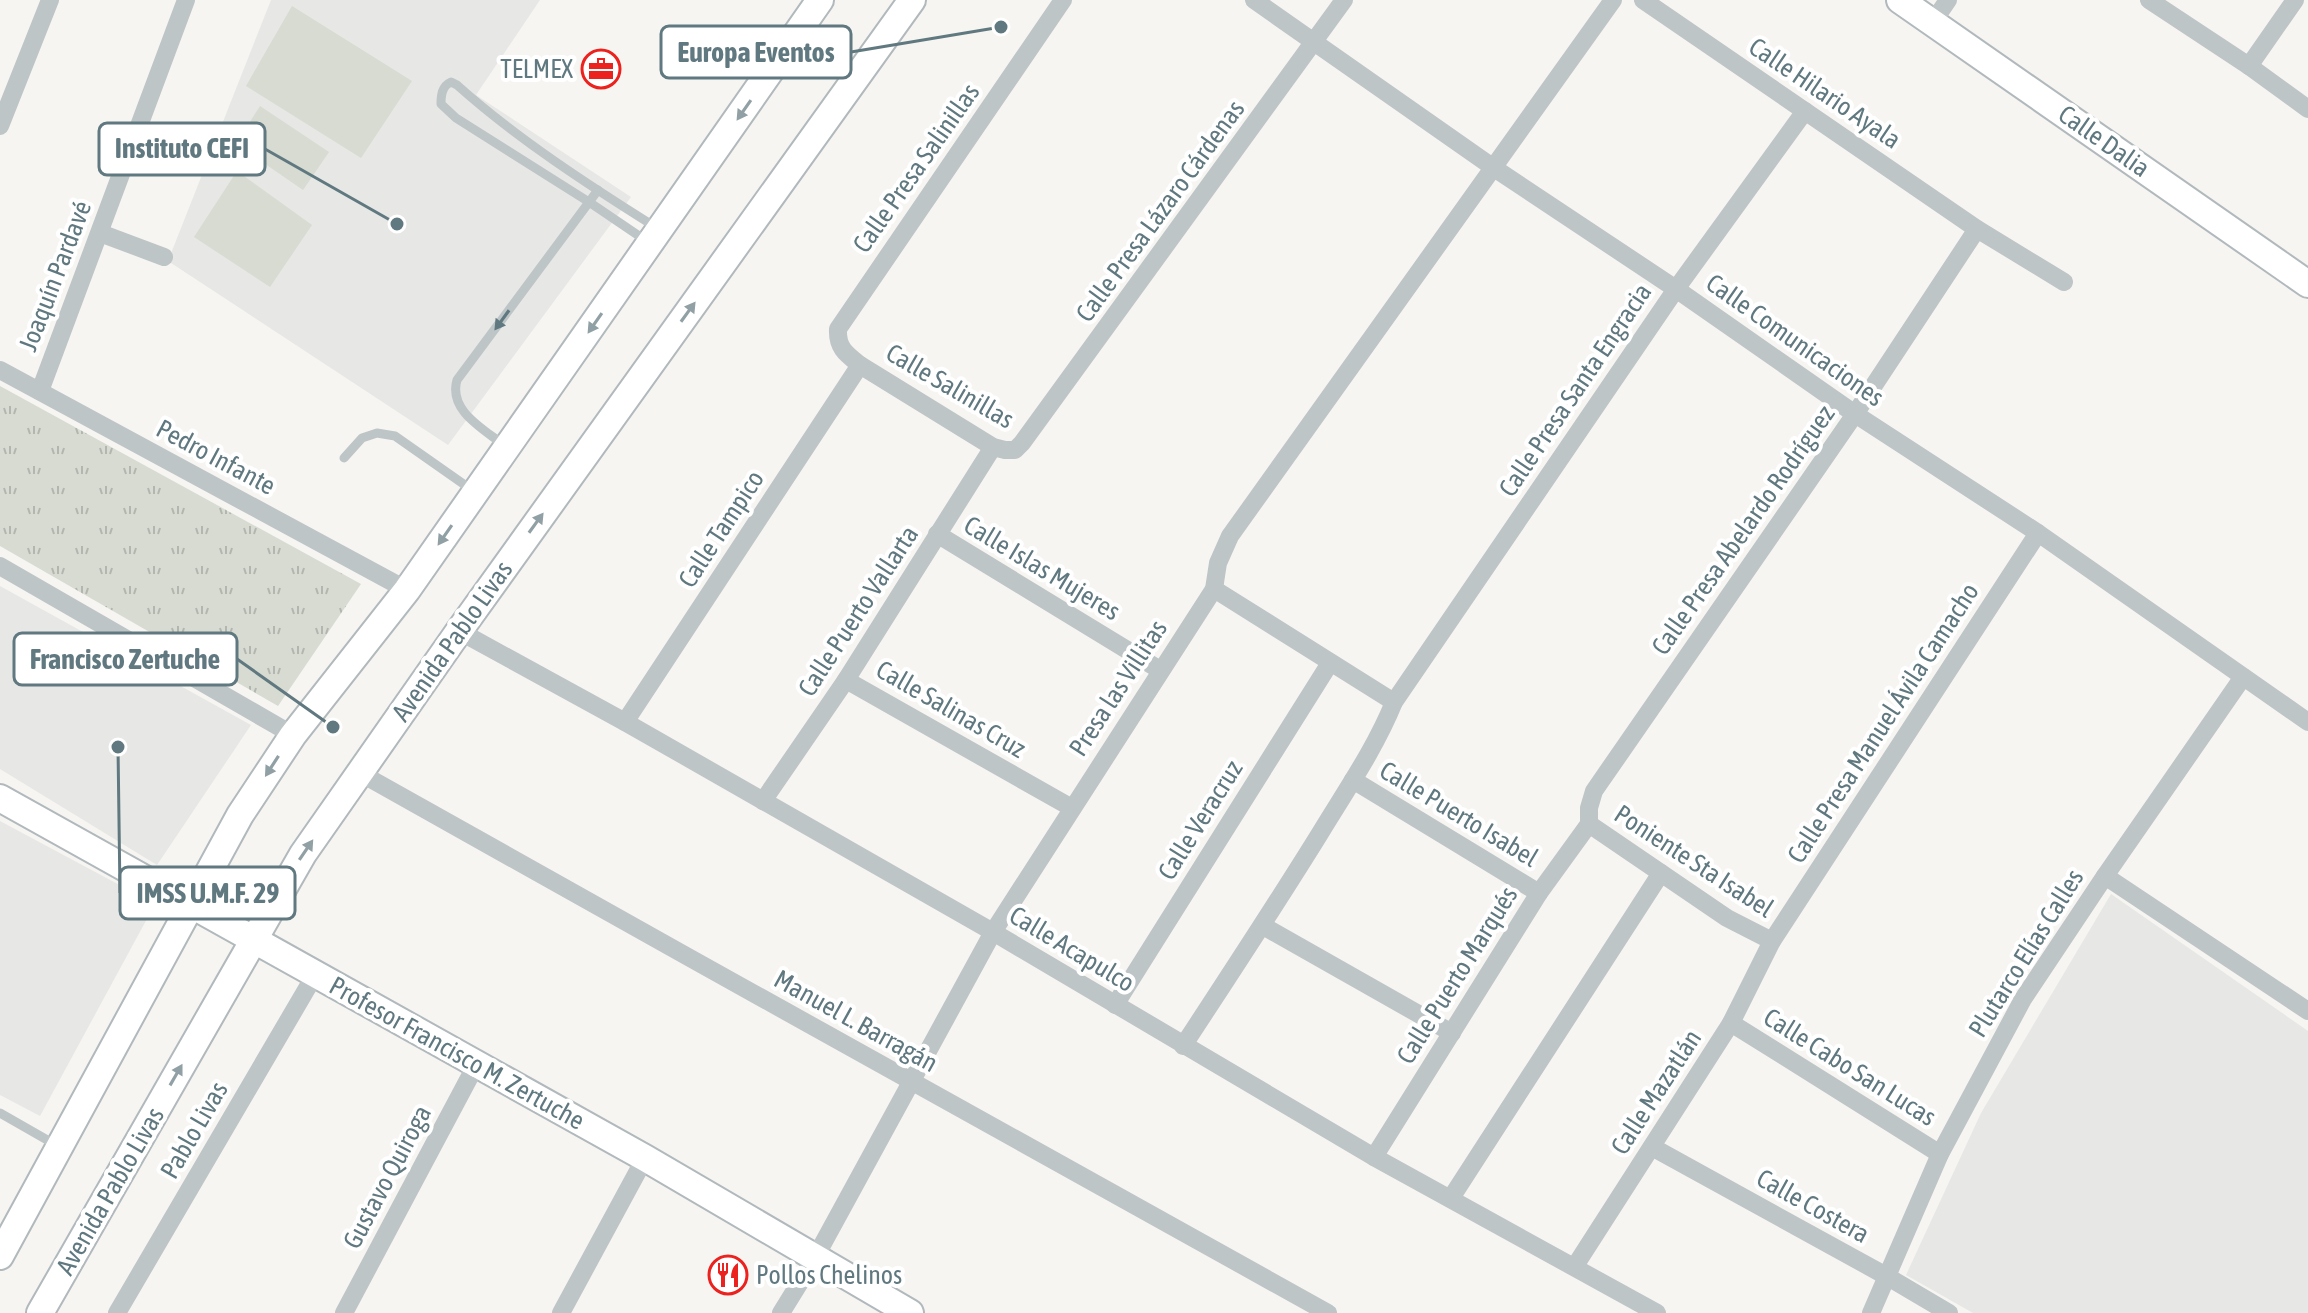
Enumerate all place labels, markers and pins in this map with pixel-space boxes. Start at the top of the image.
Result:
callout: Europa Eventos [661,26,851,78]
office icon: TELMEX [580,48,622,90]
place label: TELMEX [500,54,573,84]
callout: Instituto CEFI [99,123,265,175]
callout: Francisco Zertuche [14,633,237,685]
callout: IMSS U.M.F. 29 [120,867,295,919]
restaurant icon: Pollos Chelinos [707,1254,749,1296]
place label: Pollos Chelinos [756,1260,902,1290]

